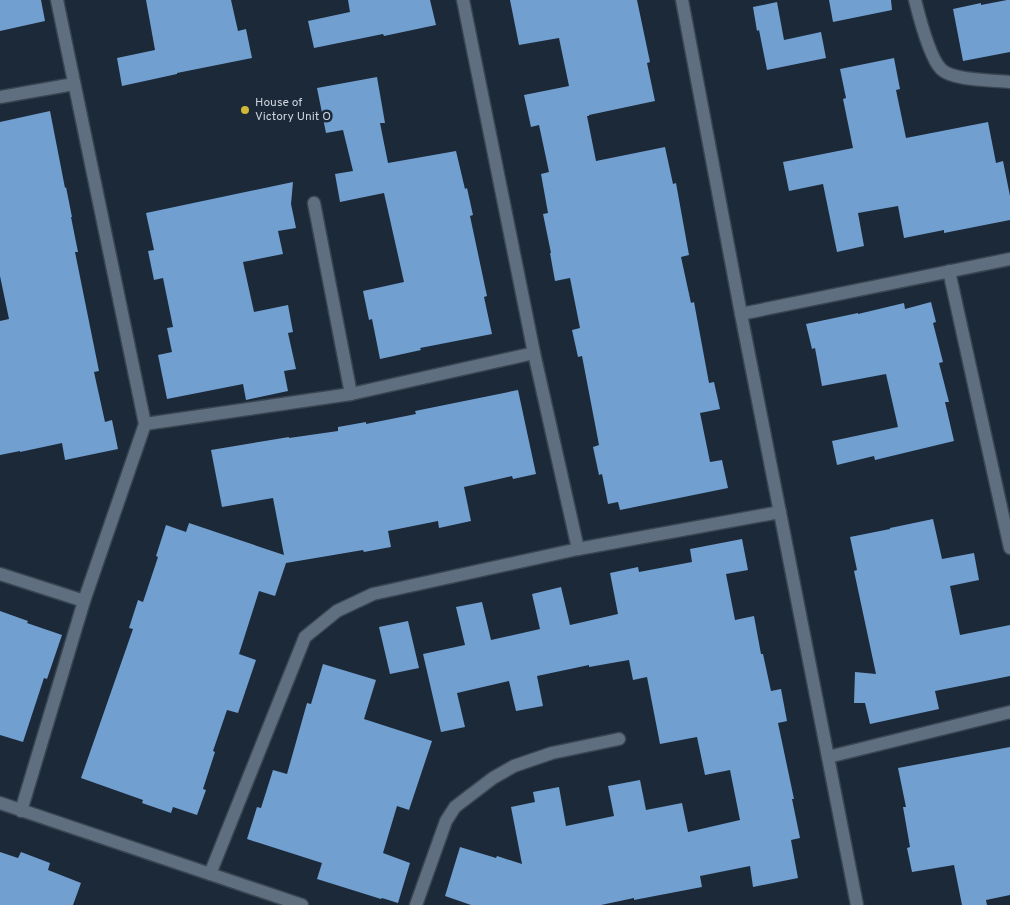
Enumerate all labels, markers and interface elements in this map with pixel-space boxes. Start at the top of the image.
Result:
place label: House of Victory Unit O [255,95,331,125]
marker: House of Victory Unit O [239,104,251,116]

